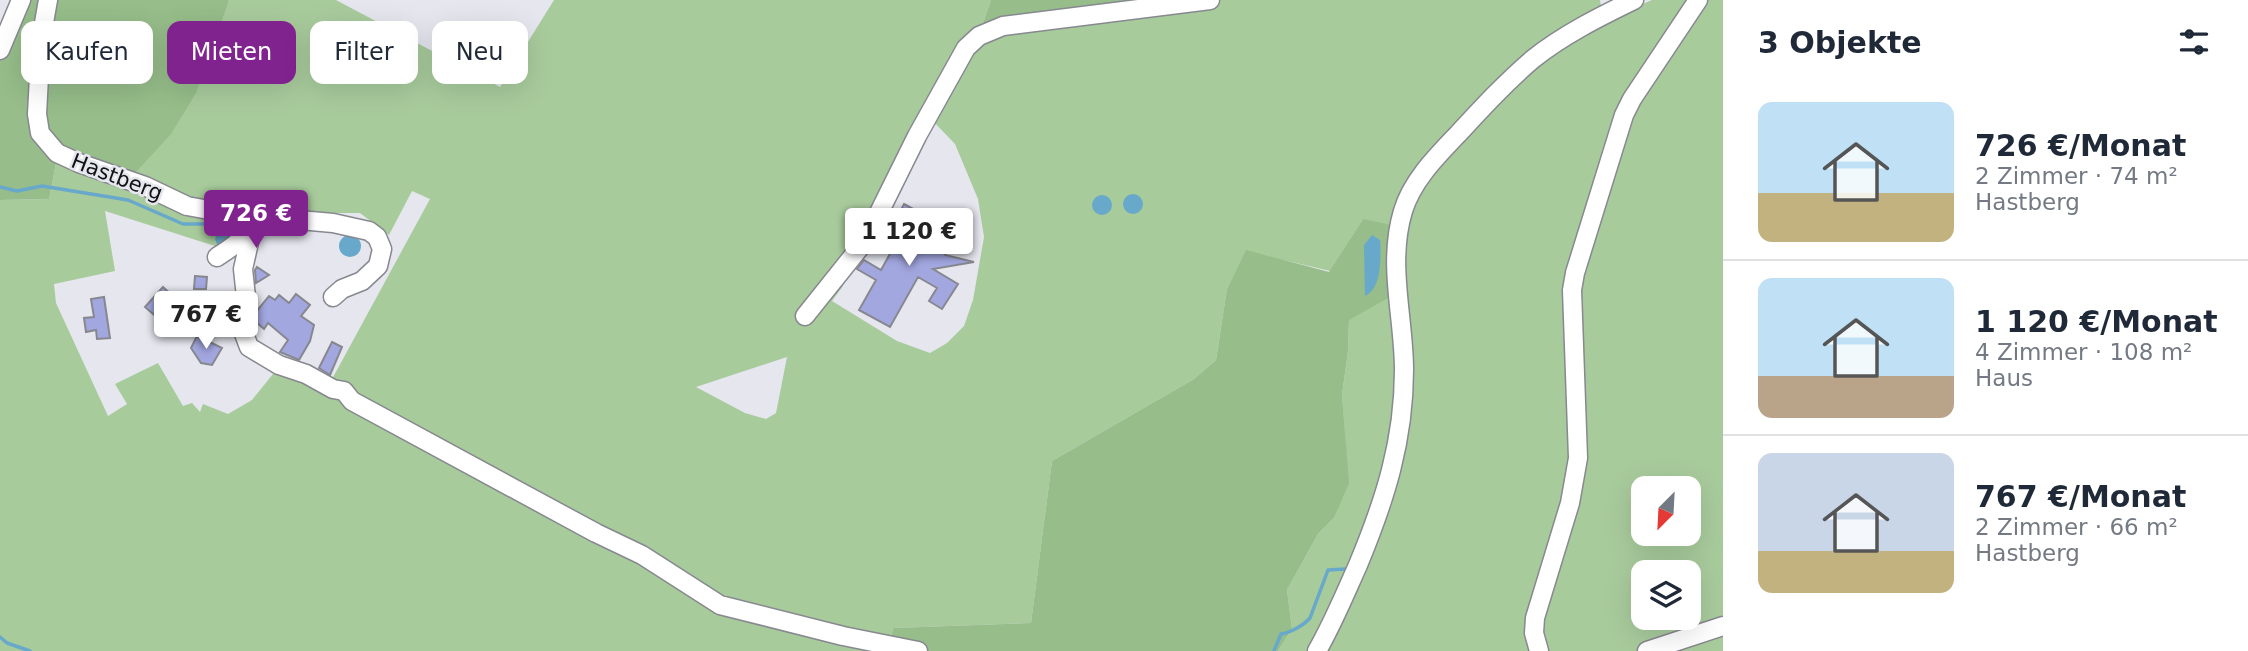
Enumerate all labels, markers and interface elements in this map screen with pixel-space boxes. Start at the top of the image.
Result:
chip: Kaufen [21,21,153,84]
chip: Mieten [167,21,296,84]
chip: Filter [310,21,418,84]
chip: Neu [432,21,528,84]
icon: filters [2175,23,2213,61]
text: 3 Objekte [1758,25,1922,60]
text: 726 €/Monat [1975,128,2186,163]
icon: home [1814,130,1898,214]
street label: Hastberg [68,149,166,205]
text: 2 Zimmer · 74 m² [1975,163,2178,189]
text: Hastberg [1975,189,2080,215]
pin: 726 € [207,190,305,250]
text: 726 € [220,200,292,226]
pin: 1 120 € [844,208,974,268]
text: 1 120 € [861,218,957,244]
pin: 767 € [157,292,255,351]
text: 767 € [170,301,242,327]
text: 1 120 €/Monat [1975,304,2218,339]
icon: home [1814,306,1898,390]
text: 4 Zimmer · 108 m² [1975,339,2192,365]
text: Haus [1975,365,2033,391]
north arrow [1631,476,1701,546]
map controls [1631,476,1701,630]
text: 767 €/Monat [1975,479,2186,514]
icon: home [1814,481,1898,565]
text: 2 Zimmer · 66 m² [1975,514,2178,540]
text: Hastberg [1975,540,2080,566]
button: layers [1631,560,1701,630]

